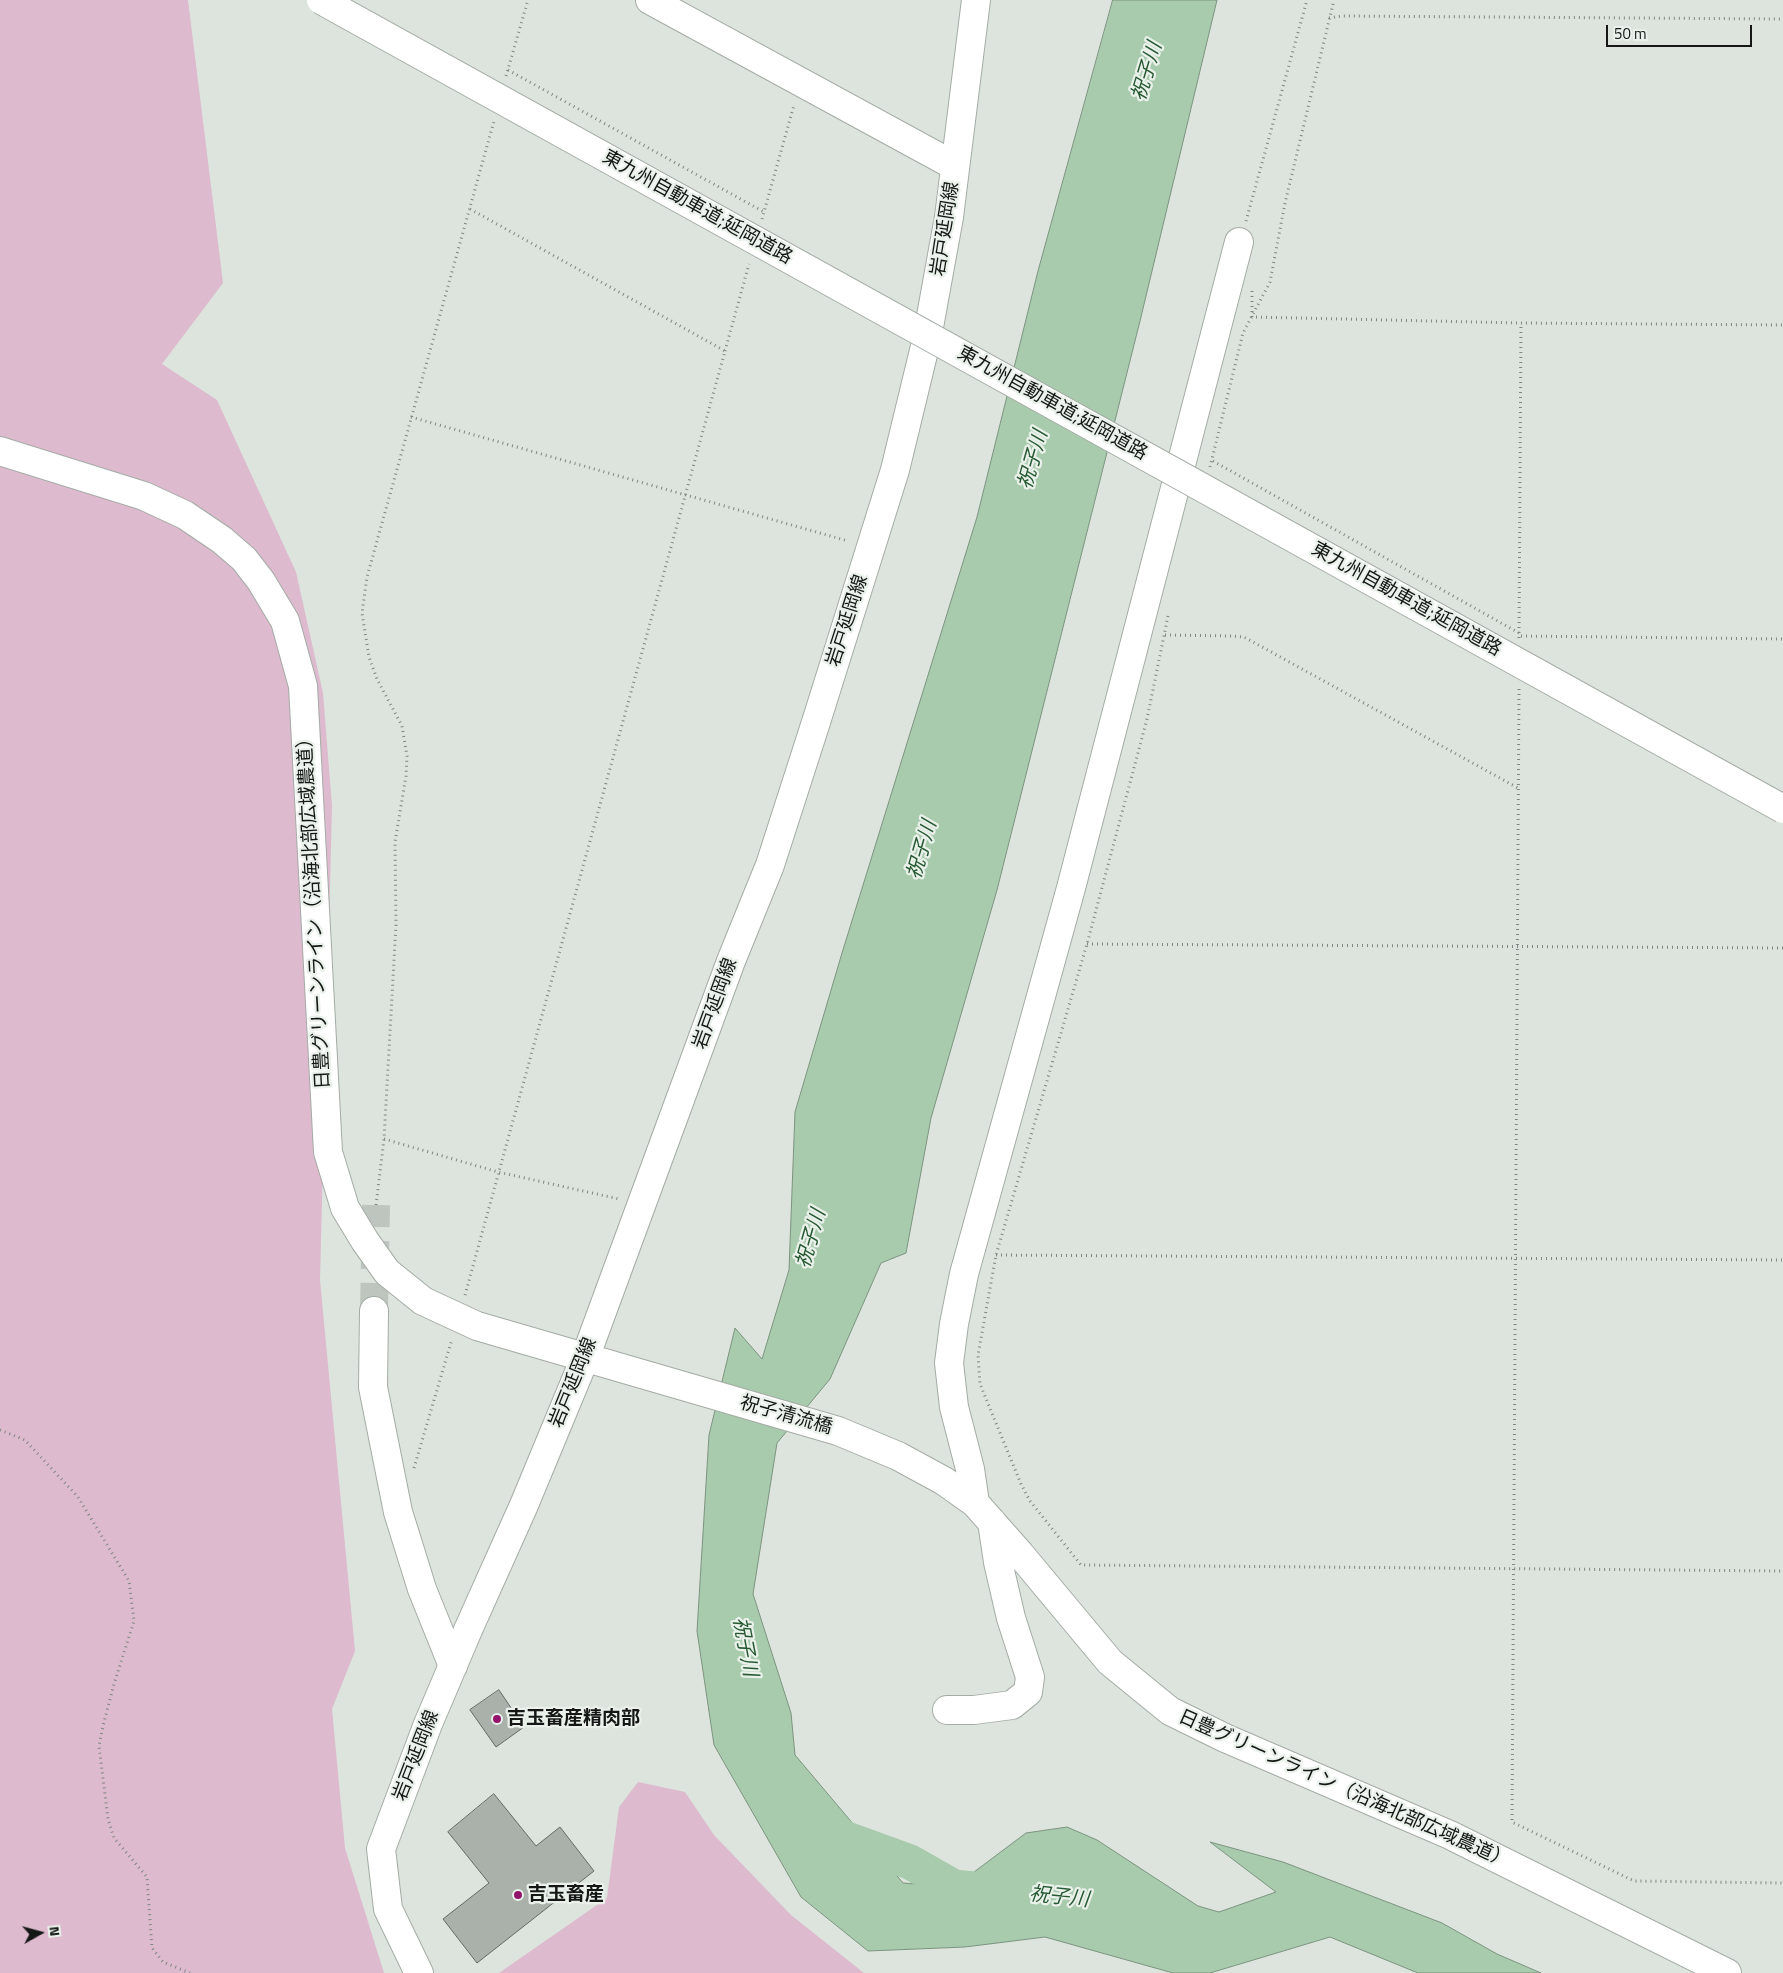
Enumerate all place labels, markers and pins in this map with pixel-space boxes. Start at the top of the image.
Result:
place label: 吉玉畜産精肉部 [507,1708,640,1730]
marker: 吉玉畜産精肉部 [491,1713,503,1725]
place label: 吉玉畜産 [528,1884,604,1906]
marker: 吉玉畜産 [512,1889,524,1901]

